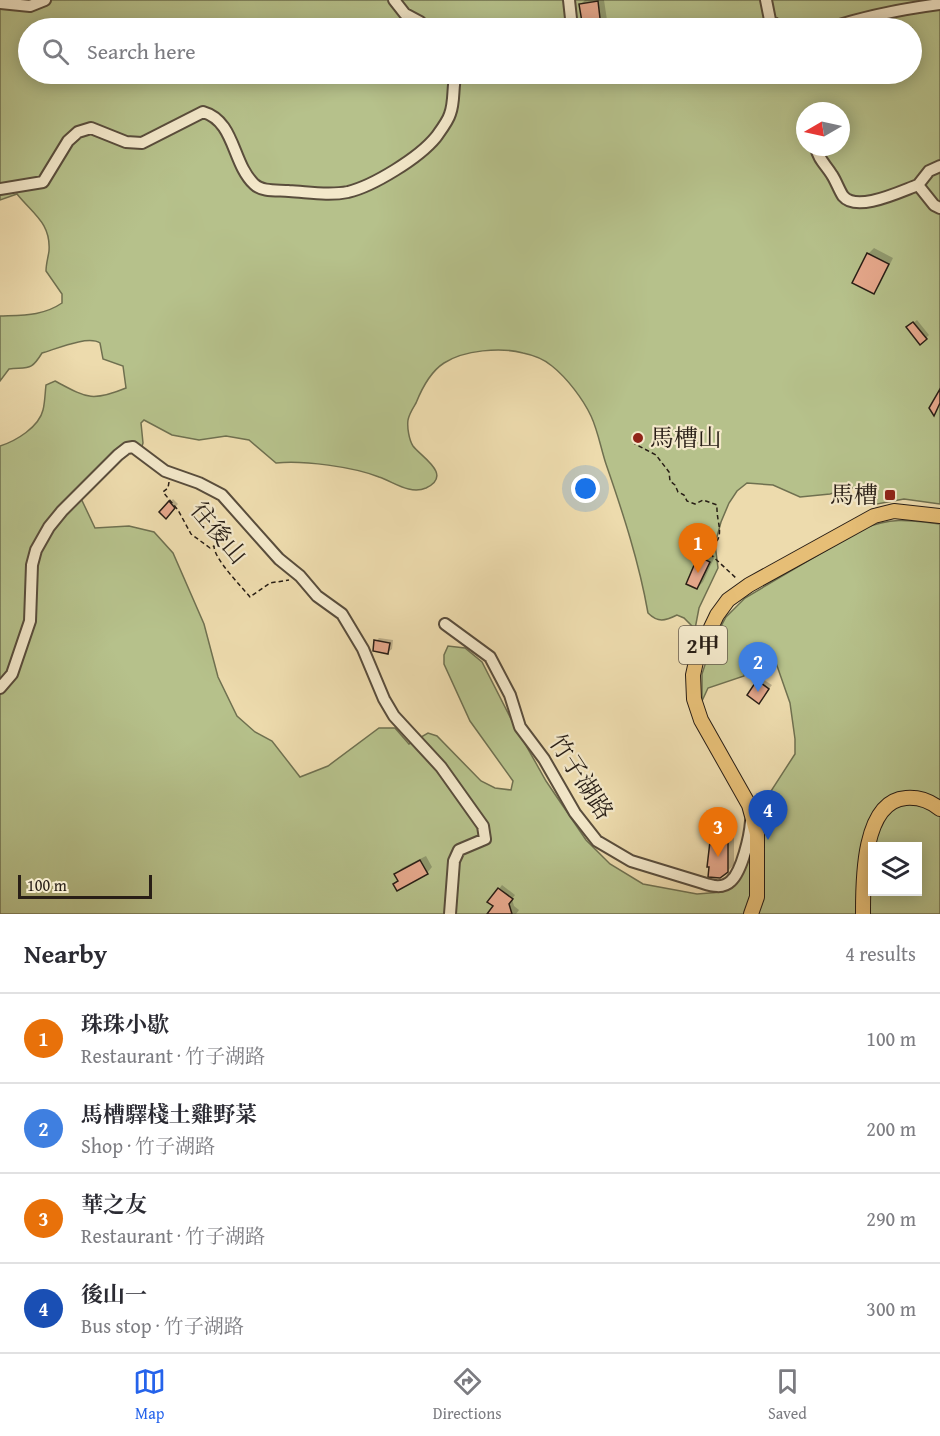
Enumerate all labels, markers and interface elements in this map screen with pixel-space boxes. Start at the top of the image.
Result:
search box [18,18,922,84]
icon: search [39,35,72,68]
text: Search here [87,35,196,67]
north arrow [796,102,850,156]
place label: 馬槽山 [650,420,722,455]
marker: 馬槽山 [631,431,645,445]
your location [571,474,600,503]
place label: 馬槽 [830,477,878,512]
marker: 馬槽 [883,488,897,502]
street label: 往後山 [183,494,256,572]
pin: 1 [678,524,718,573]
road number: 2甲 [679,626,727,664]
pin: 2 [738,642,777,692]
street label: 竹子湖路 [541,727,622,827]
pin: 4 [748,790,788,840]
pin: 3 [698,808,738,857]
map controls [868,842,922,896]
button: layers [868,842,922,896]
scale bar [18,872,152,900]
text: 100 m [27,873,67,897]
text: Nearby [24,934,107,973]
text: 4 results [845,939,916,968]
text: 珠珠小歇 [81,1008,169,1040]
text: 1 [38,1024,49,1053]
text: 100 m [866,1024,916,1053]
text: Restaurant · 竹子湖路 [81,1041,265,1070]
text: 馬槽驛棧土雞野菜 [81,1098,257,1130]
text: 2 [38,1114,49,1143]
text: 200 m [866,1114,916,1143]
text: Shop · 竹子湖路 [81,1131,215,1160]
text: 華之友 [81,1188,147,1220]
text: 3 [38,1204,49,1233]
text: 290 m [866,1204,916,1233]
text: Restaurant · 竹子湖路 [81,1221,265,1250]
text: 後山一 [81,1278,147,1310]
text: 4 [38,1294,49,1323]
text: 300 m [866,1294,916,1323]
text: Bus stop · 竹子湖路 [81,1311,244,1340]
tab: Map [133,1365,166,1425]
tab: Directions [433,1365,502,1425]
tab: Saved [768,1365,807,1425]

